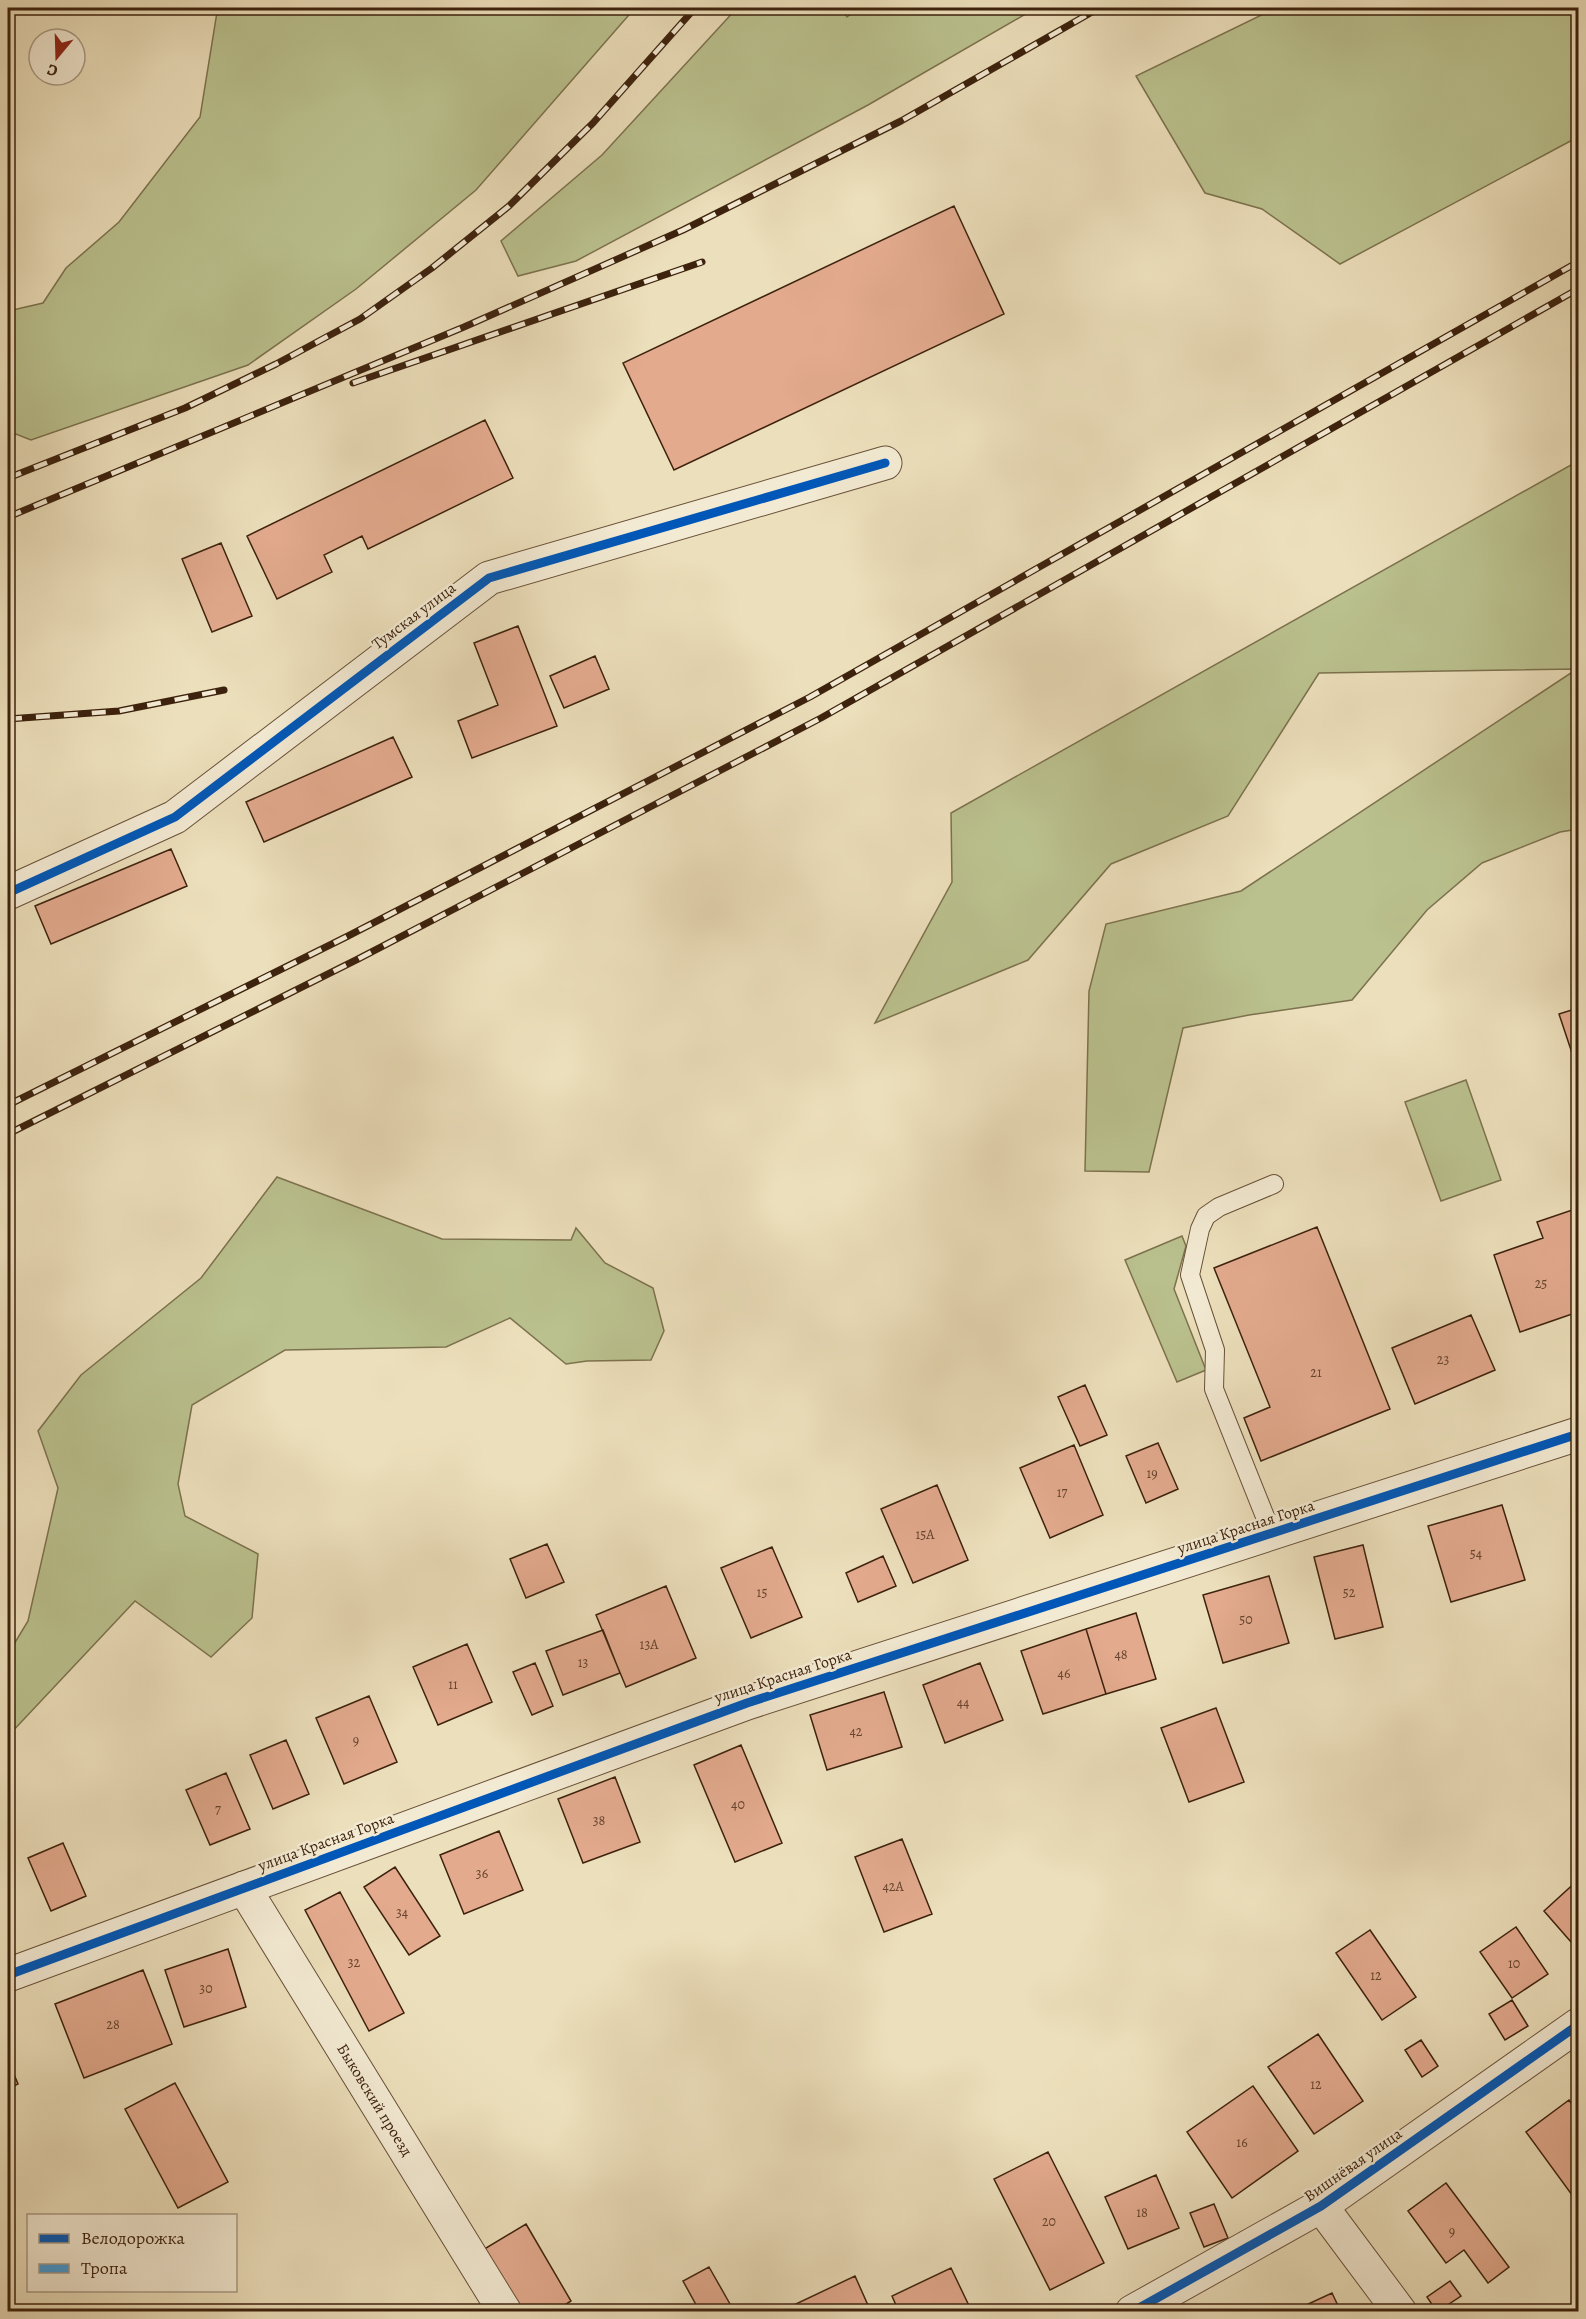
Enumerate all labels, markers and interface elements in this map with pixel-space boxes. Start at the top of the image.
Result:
north arrow [27,27,87,87]
text: С [44,58,61,82]
street label: Тумская улица [367,577,461,655]
house number: 25 [1535,1274,1547,1293]
house number: 23 [1437,1350,1449,1369]
house number: 21 [1310,1363,1322,1382]
house number: 19 [1146,1464,1158,1483]
house number: 17 [1057,1483,1067,1502]
street label: улица Красная Горка [1174,1494,1318,1560]
house number: 15А [916,1525,935,1544]
house number: 54 [1470,1544,1482,1563]
house number: 15 [757,1583,767,1602]
house number: 52 [1343,1583,1356,1602]
house number: 50 [1239,1610,1253,1629]
house number: 13А [640,1635,659,1654]
street label: улица Красная Горка [711,1643,855,1709]
house number: 48 [1114,1645,1128,1664]
house number: 13 [578,1653,588,1672]
house number: 46 [1058,1664,1070,1683]
house number: 11 [448,1675,458,1694]
house number: 44 [957,1693,969,1712]
house number: 42 [850,1722,863,1741]
house number: 9 [353,1731,359,1750]
house number: 40 [731,1795,745,1814]
house number: 7 [215,1800,221,1819]
street label: улица Красная Горка [254,1807,397,1877]
house number: 38 [593,1811,606,1830]
house number: 36 [476,1864,488,1883]
house number: 42А [882,1877,904,1896]
house number: 34 [396,1903,408,1922]
house number: 32 [348,1953,361,1972]
house number: 10 [1508,1954,1520,1973]
house number: 12 [1370,1966,1382,1985]
house number: 30 [199,1979,213,1998]
house number: 28 [106,2015,120,2034]
street label: Быковский проезд [331,2039,418,2161]
house number: 12 [1310,2075,1322,2094]
street label: Вишнёвая улица [1300,2123,1407,2207]
house number: 16 [1236,2133,1248,2152]
house number: 18 [1136,2203,1148,2222]
house number: 20 [1042,2212,1056,2231]
legend [27,2214,237,2292]
house number: 9 [1449,2222,1455,2241]
text: Велодорожка [81,2226,186,2250]
text: Тропа [81,2256,128,2280]

